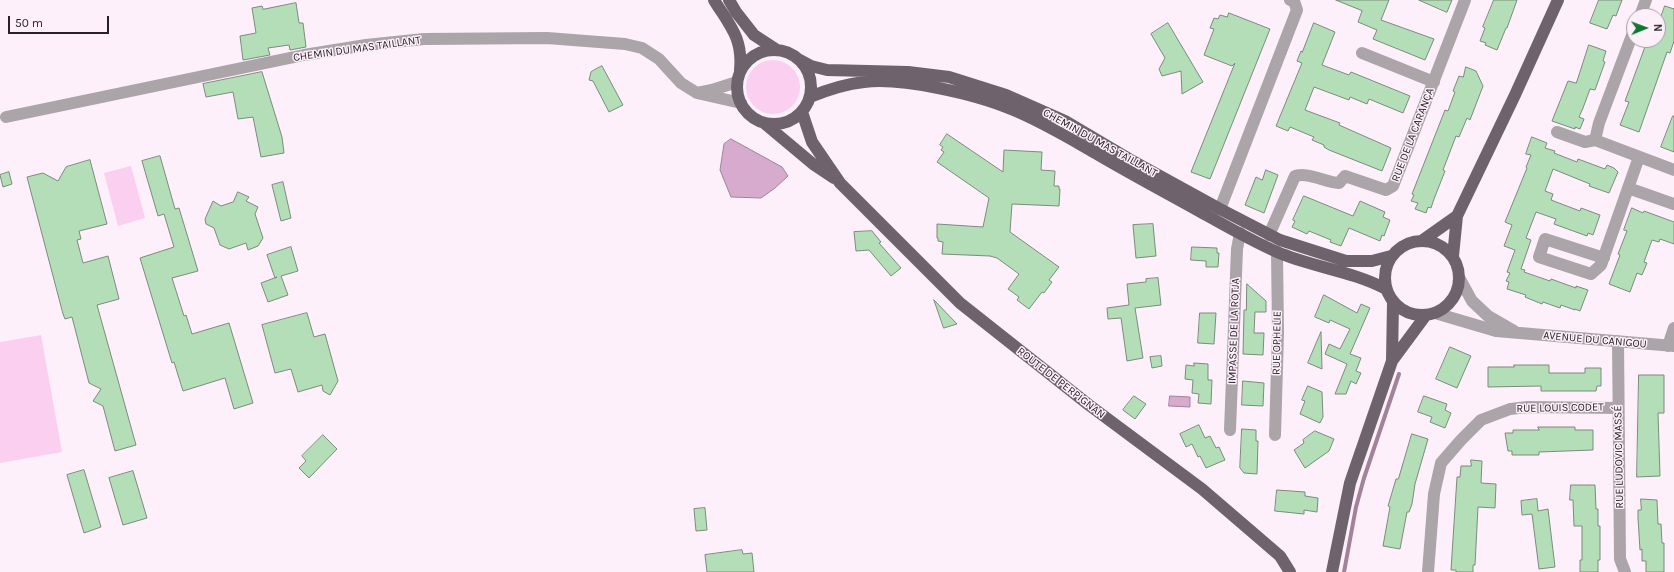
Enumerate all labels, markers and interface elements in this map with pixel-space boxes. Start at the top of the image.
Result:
scale bar [10,8,111,34]
north arrow [1626,8,1666,48]
text: 50 m [15,16,43,30]
text: N [1651,24,1664,32]
street label: CHEMIN DU MAS TAILLANT [292,33,422,65]
street label: RUE DE LA CARANÇA [1389,86,1437,184]
street label: CHEMIN DU MAS TAILLANT [1040,106,1160,180]
street label: IMPASSE DE LA ROTJA [1226,278,1242,384]
street label: RUE OPHELIE [1270,311,1284,375]
street label: AVENUE DU CANIGOU [1543,329,1647,351]
street label: ROUTE DE PERPIGNAN [1014,345,1108,421]
street label: RUE LOUIS CODET [1516,401,1604,415]
street label: RUE LUDOVIC MASSÉ [1612,405,1626,509]

